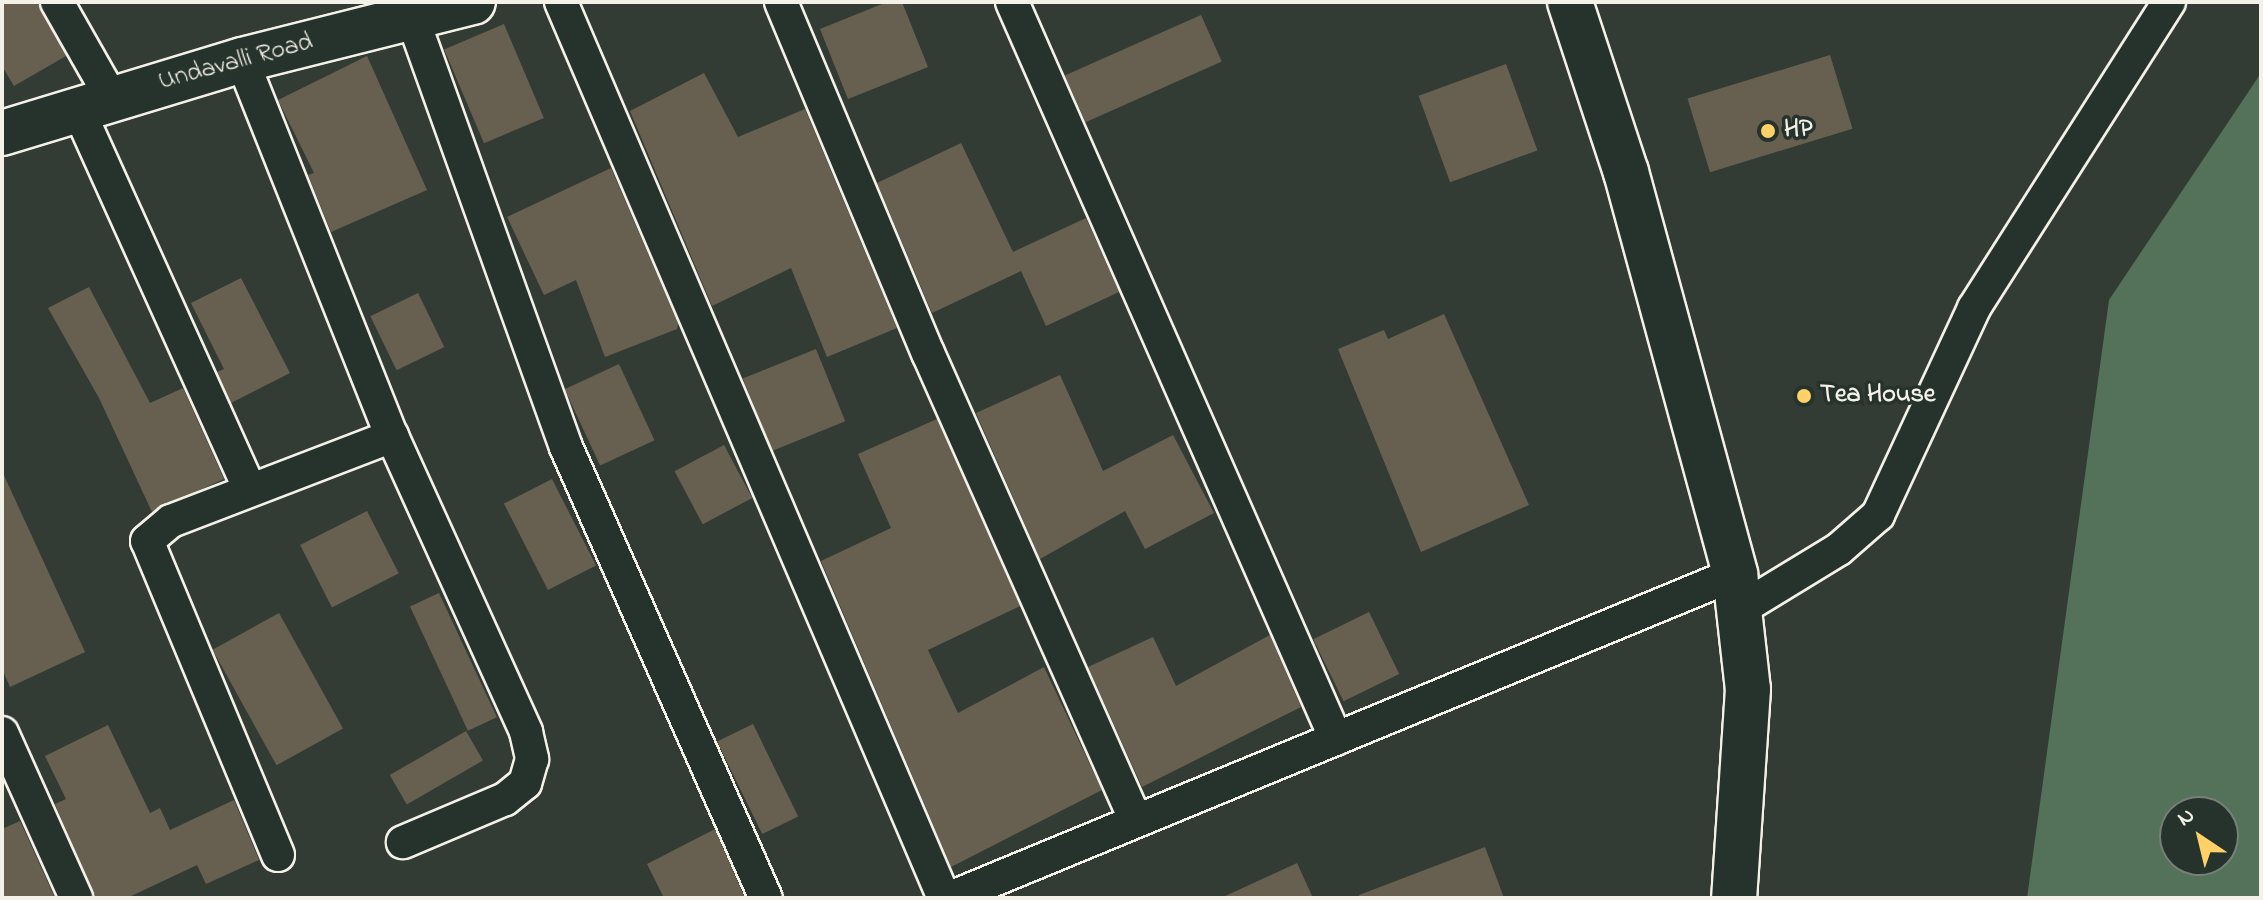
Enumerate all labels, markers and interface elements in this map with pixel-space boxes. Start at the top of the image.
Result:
street label: Undavalli Road [155,27,317,99]
place label: HP [1784,115,1813,147]
marker: HP [1759,122,1777,140]
place label: Tea House [1820,380,1935,412]
marker: Tea House [1795,387,1813,405]
north arrow [2159,796,2239,876]
text: N [2171,801,2202,835]

